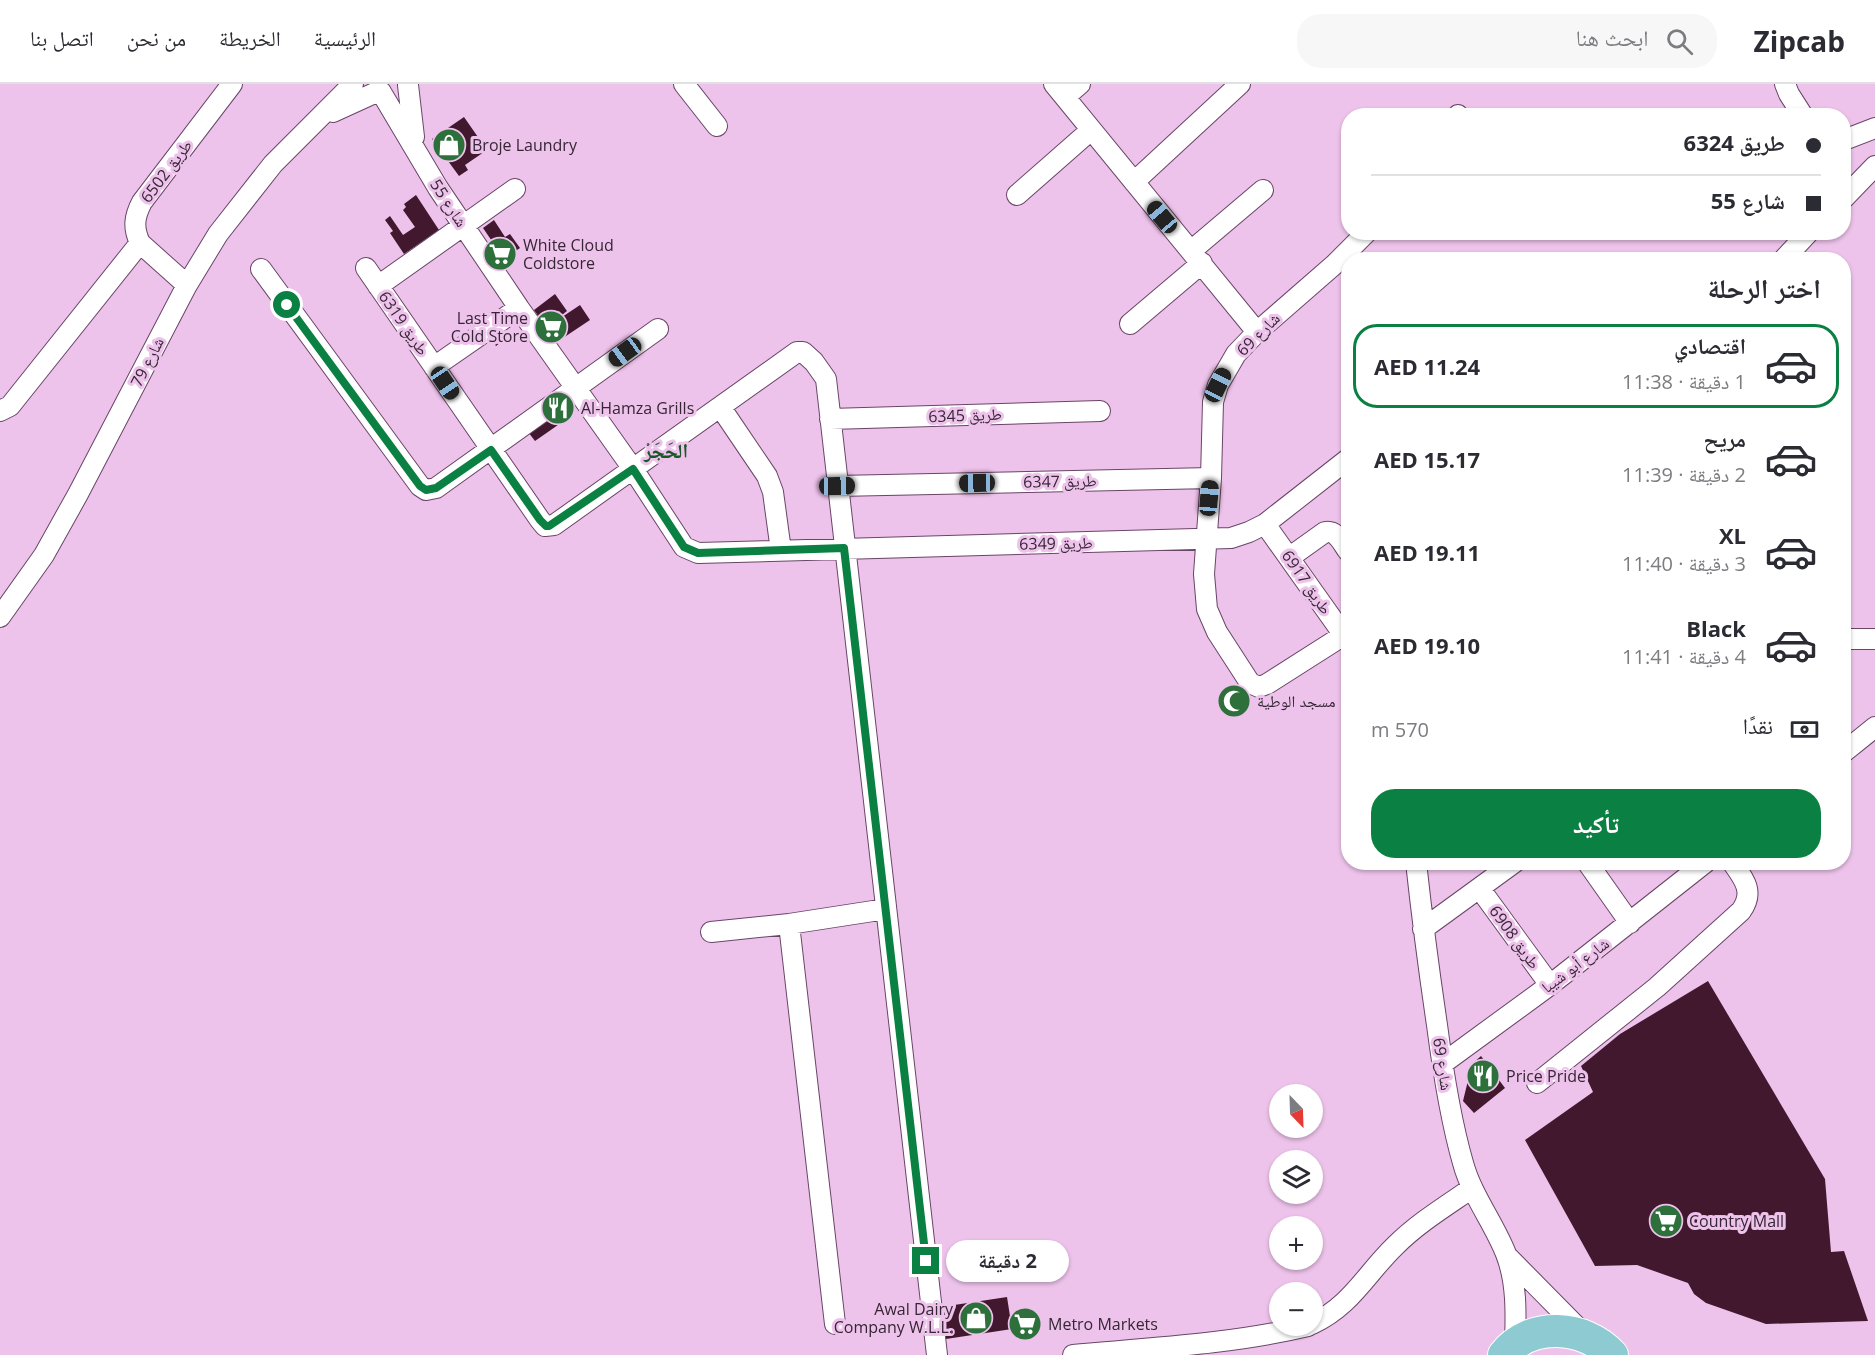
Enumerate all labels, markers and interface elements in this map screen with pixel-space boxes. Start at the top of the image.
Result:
search box [1297,14,1717,68]
text: ابحث هنا [1576,22,1648,52]
text: Zipcab [1753,22,1845,60]
text: اتصل بنا [30,24,94,52]
text: من نحن [127,24,186,52]
text: الخريطة [219,24,281,52]
text: الرئيسية [314,24,376,52]
icon: search [1663,25,1696,58]
shop icon: Broje Laundry [431,127,467,163]
text: طريق 6324 [1684,127,1785,157]
place label: Broje Laundry [472,134,578,156]
street label: طريق 6502 [135,135,197,207]
street label: شارع 55 [425,175,473,231]
text: شارع 55 [1711,185,1785,215]
car [1144,197,1180,237]
place label: White Cloud Coldstore [523,234,614,274]
supermarket icon: White Cloud Coldstore [482,236,518,272]
text: اختر الرحلة [1707,269,1821,306]
street label: طريق 6319 [374,287,434,359]
route start [273,291,300,318]
place label: Last Time Cold Store [451,307,528,347]
street label: شارع 69 [1232,308,1284,360]
supermarket icon: Last Time Cold Store [533,309,569,345]
text: اقتصادي [1674,330,1746,360]
street label: شارع 79 [125,333,169,391]
car [605,334,645,370]
icon: car [1764,339,1818,393]
text: AED 11.24 [1374,351,1480,381]
car [427,363,463,403]
car [1202,365,1234,405]
text: 1 دقيقة · 11:38 [1622,368,1746,395]
restaurant icon: Al-Hamza Grills [540,390,576,426]
place label: Al-Hamza Grills [581,397,694,419]
street label: طريق 6345 [928,403,1002,427]
text: مريح [1703,423,1746,453]
icon: car [1764,432,1818,486]
district label: الحَجَرْ [643,437,688,464]
text: AED 15.17 [1374,444,1480,474]
text: 2 دقيقة · 11:39 [1622,461,1746,488]
street label: طريق 6347 [1023,469,1097,493]
car [959,474,995,492]
car [819,477,855,495]
car [1198,479,1220,517]
text: XL [1719,520,1746,550]
icon: car [1764,525,1818,579]
street label: طريق 6349 [1019,531,1093,555]
text: AED 19.11 [1374,537,1480,567]
street label: طريق 6917 [1277,546,1337,618]
text: 3 دقيقة · 11:40 [1622,550,1746,577]
text: Black [1686,613,1746,643]
icon: car [1764,618,1818,672]
text: AED 19.10 [1374,630,1480,660]
text: 4 دقيقة · 11:41 [1622,643,1746,670]
mosque icon: مسجد الوطية [1216,683,1252,719]
place label: مسجد الوطية [1257,690,1336,712]
text: نقدًا [1743,710,1773,740]
icon: cash [1788,713,1821,746]
text: 570 m [1371,716,1429,743]
button: تأكيد [1371,789,1821,858]
street label: طريق 6908 [1484,901,1546,973]
street label: شارع أبو شيبا [1537,932,1613,998]
street label: شارع 69 [1428,1036,1458,1092]
restaurant icon: Price Pride [1465,1058,1501,1094]
place label: Price Pride [1506,1065,1586,1087]
north arrow [1269,1084,1323,1138]
map controls [1269,1084,1323,1336]
button: layers [1269,1150,1323,1204]
supermarket icon: Country Mall [1648,1203,1684,1239]
place label: Country Mall [1689,1210,1784,1232]
button: + [1269,1216,1323,1270]
callout: 2 دقيقة [947,1240,1070,1282]
route end [912,1247,939,1274]
text: 2 دقيقة [978,1247,1037,1274]
button: − [1269,1282,1323,1336]
place label: Awal Dairy Company W.L.L. [834,1298,954,1338]
shop icon: Awal Dairy Company W.L.L. [958,1300,994,1336]
supermarket icon: Metro Markets [1007,1306,1043,1342]
place label: Metro Markets [1048,1313,1158,1335]

